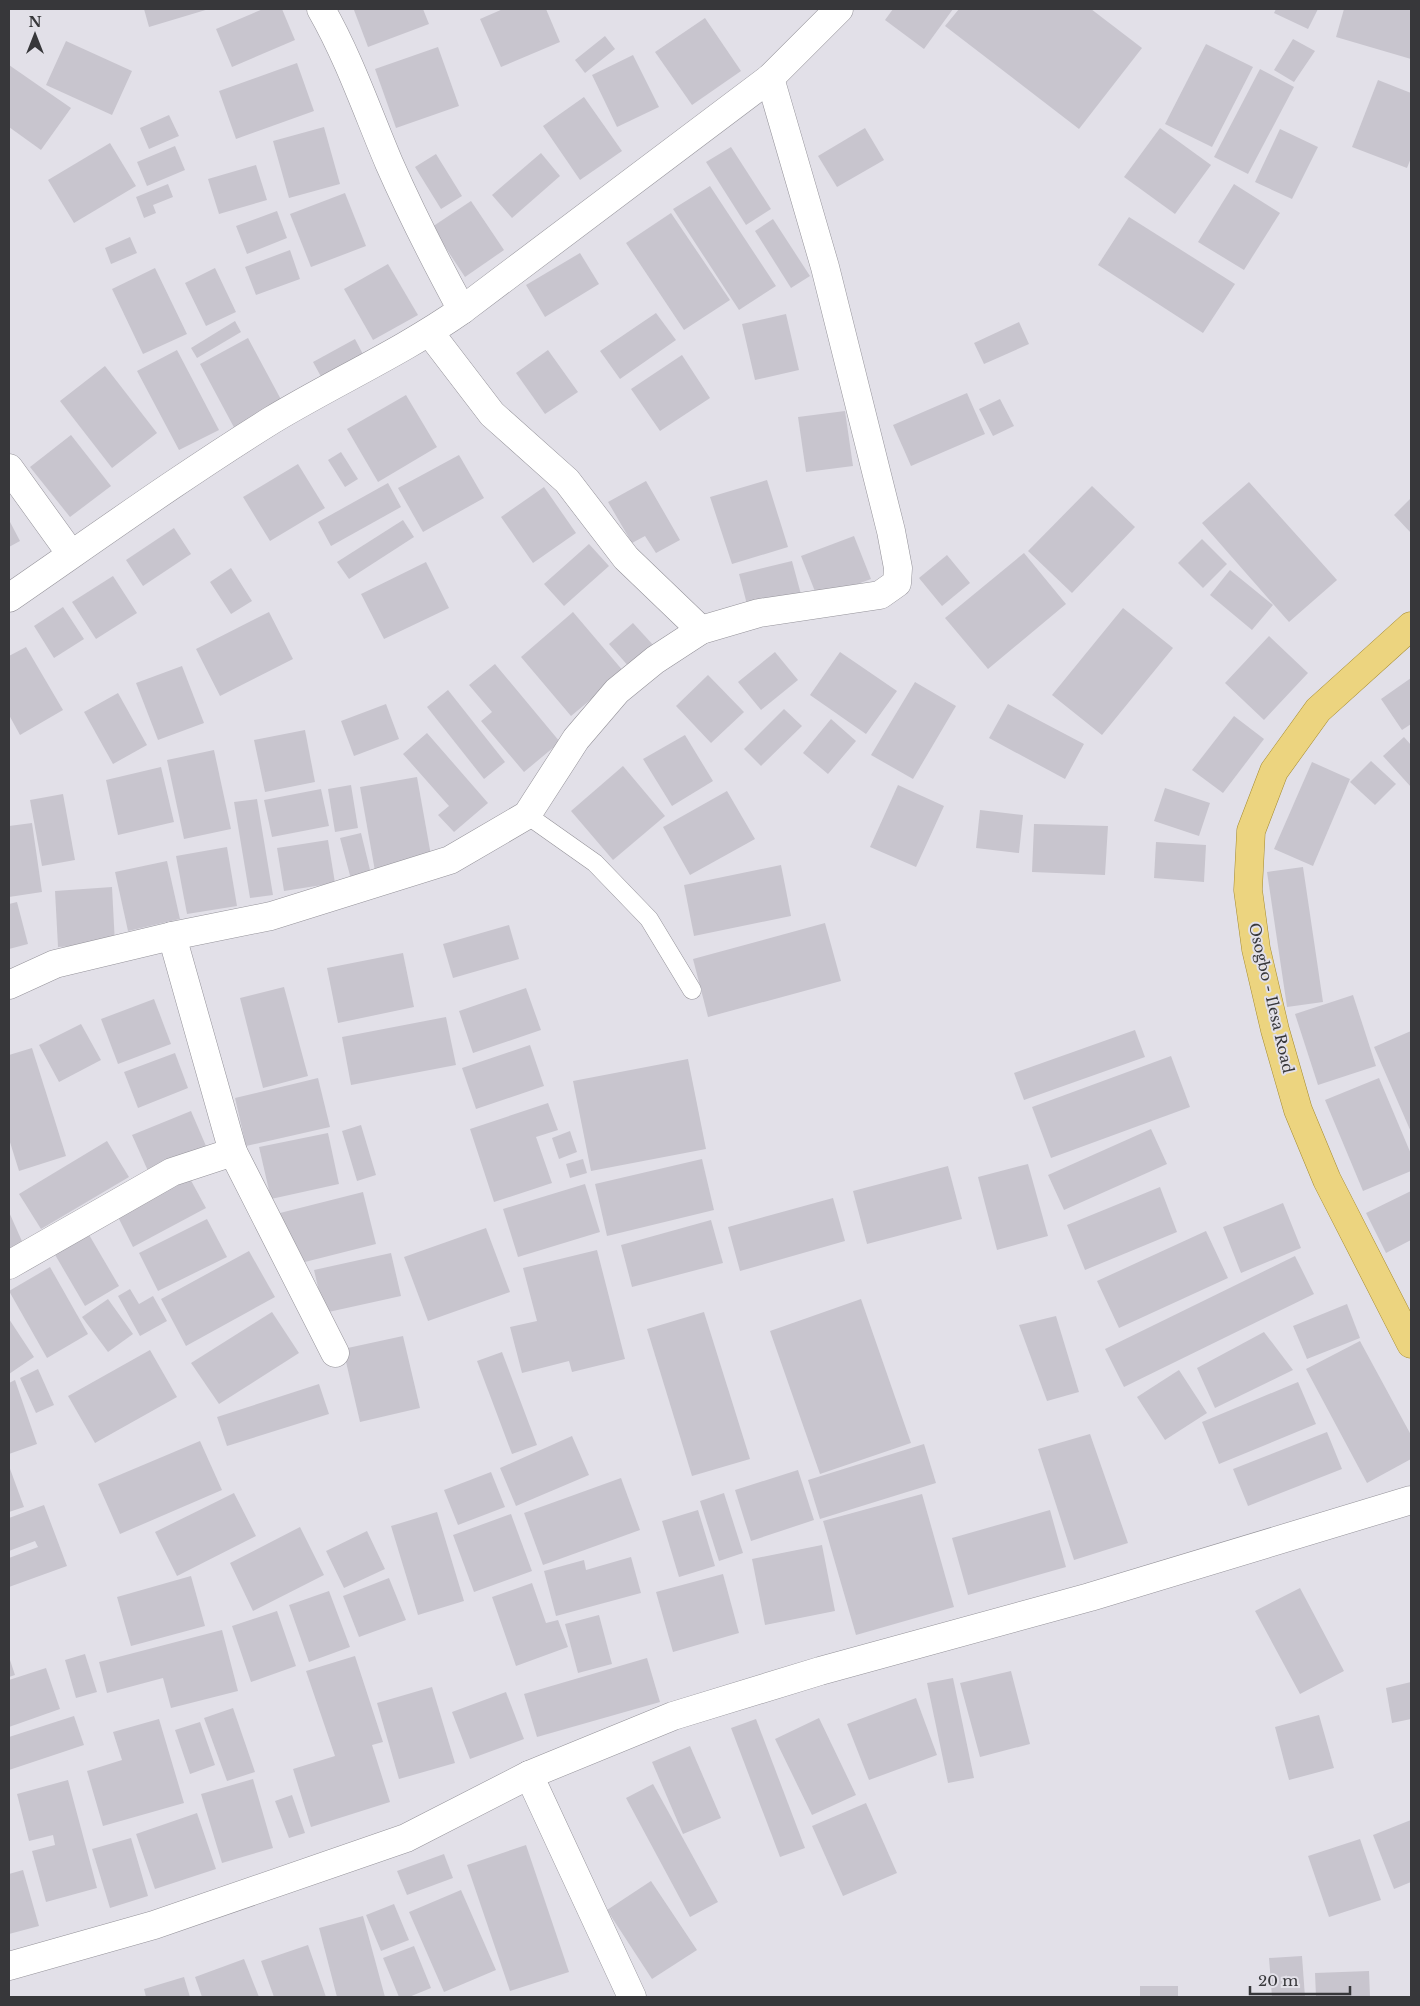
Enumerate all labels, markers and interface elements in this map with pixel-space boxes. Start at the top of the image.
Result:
north arrow [10,10,60,60]
text: N [28,13,42,31]
street label: Osogbo - Ilesa Road [1245,921,1298,1075]
scale bar [1250,1964,1350,1996]
text: 20 m [1258,1971,1298,1990]

